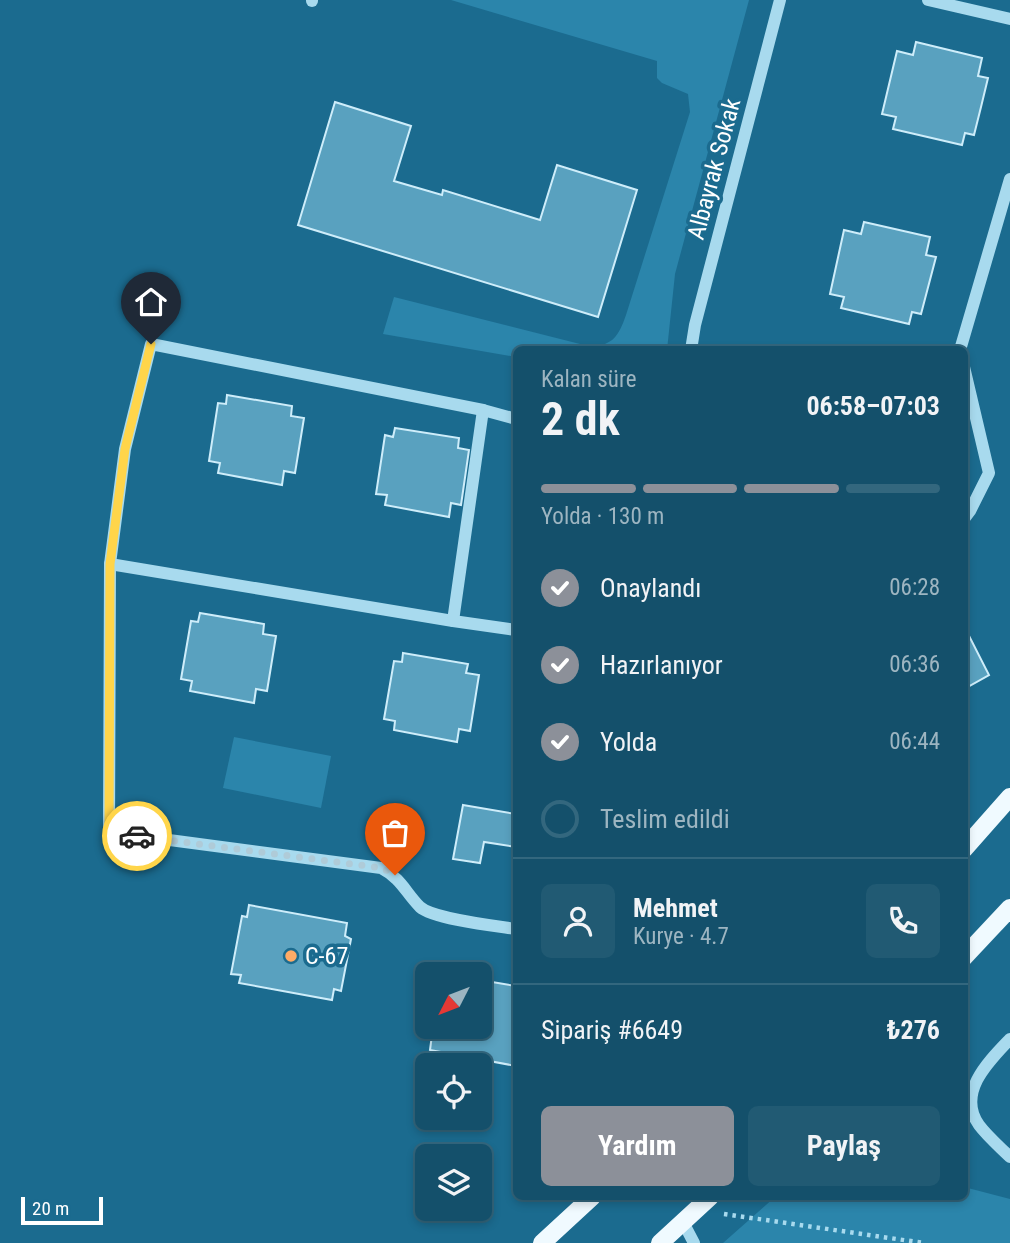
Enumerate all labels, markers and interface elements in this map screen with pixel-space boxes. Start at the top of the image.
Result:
street label: Albayrak Sokak [682,95,746,243]
pin [121,272,181,344]
icon: home [132,283,170,321]
text: Kalan süre [541,366,636,393]
text: 06:58–07:03 [806,391,940,421]
text: 2 dk [541,392,620,446]
text: Yolda · 130 m [541,503,664,530]
icon: check [541,569,579,607]
text: Onaylandı [600,573,701,603]
text: 06:28 [889,574,940,601]
icon: check [541,646,579,684]
text: Hazırlanıyor [600,650,723,680]
text: 06:36 [889,651,940,678]
icon: check [541,723,579,761]
text: Yolda [600,727,657,757]
text: 06:44 [889,728,940,755]
courier [102,801,172,871]
pin [365,803,425,875]
text: Teslim edildi [600,804,730,834]
icon: bag [376,814,414,852]
icon: car [118,817,156,855]
button: person [541,884,615,958]
button: phone [866,884,940,958]
text: Mehmet [633,893,718,923]
text: Kurye · 4.7 [633,923,729,950]
place label: C-67 [305,942,348,970]
marker: C-67 [283,948,299,964]
north arrow [415,962,492,1040]
map controls [415,962,492,1221]
text: Sipariş #6649 [541,1015,683,1045]
text: ₺276 [887,1015,940,1045]
button: locate [415,1053,492,1130]
button: Yardım [541,1106,734,1186]
button: Paylaş [748,1106,940,1186]
button: layers [415,1144,492,1221]
scale bar [21,1194,103,1226]
text: 20 m [32,1197,69,1220]

